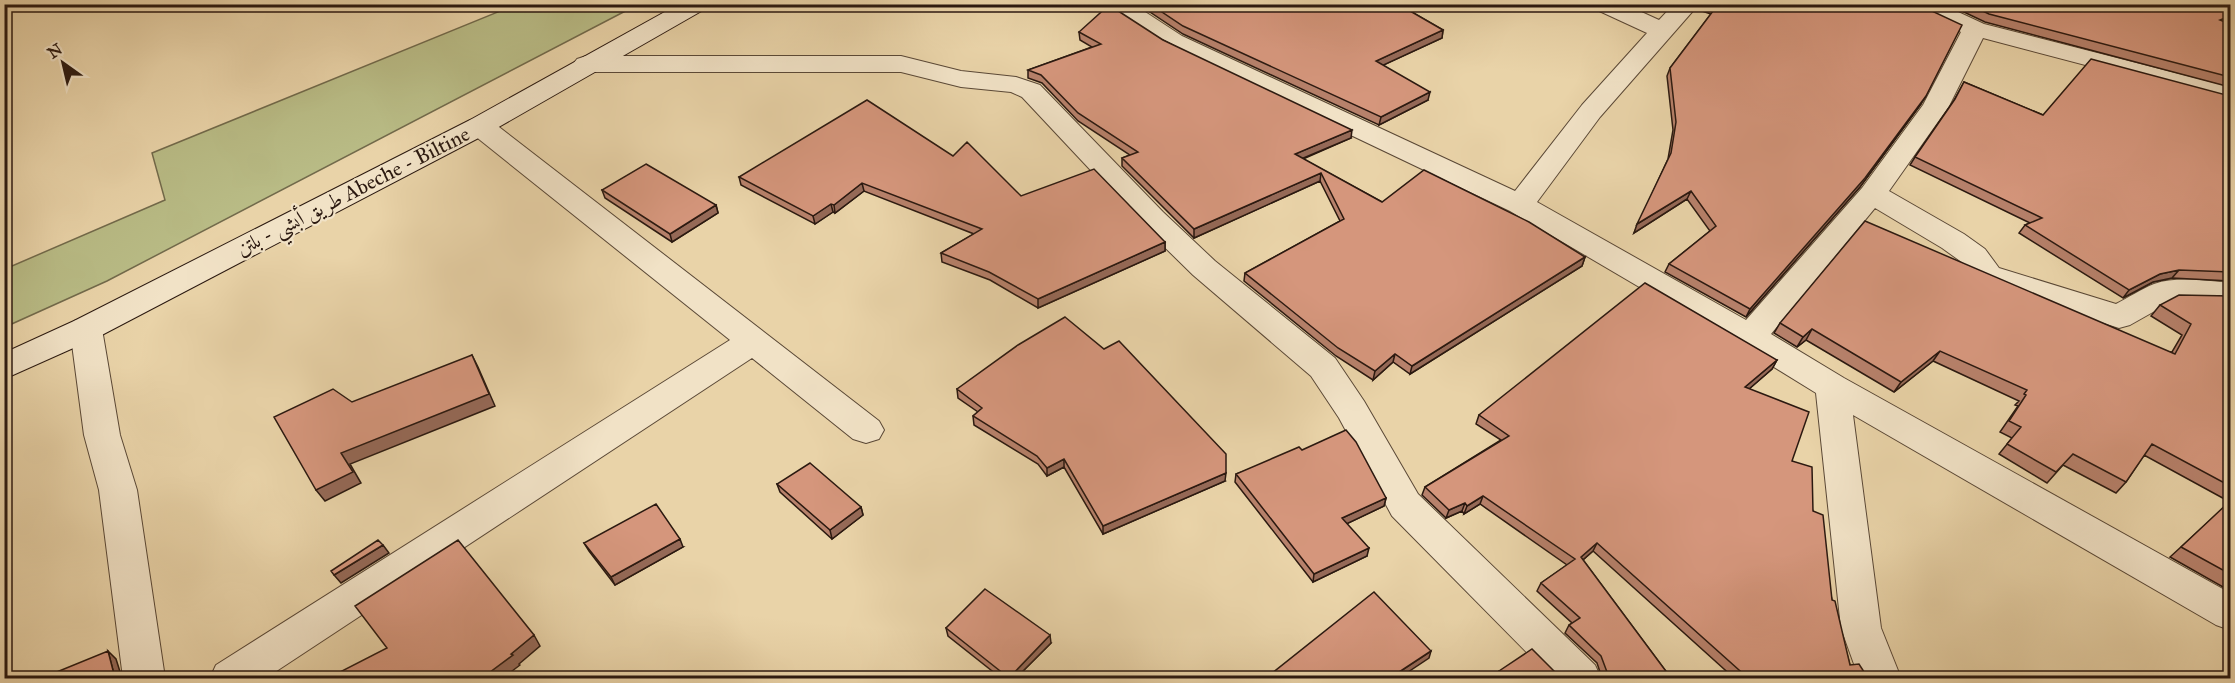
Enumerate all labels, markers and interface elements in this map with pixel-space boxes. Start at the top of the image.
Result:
north arrow [33,33,93,93]
text: N [44,39,66,63]
street label: طريق أبشي - بلتن Abeche - Biltine [231,119,478,268]

